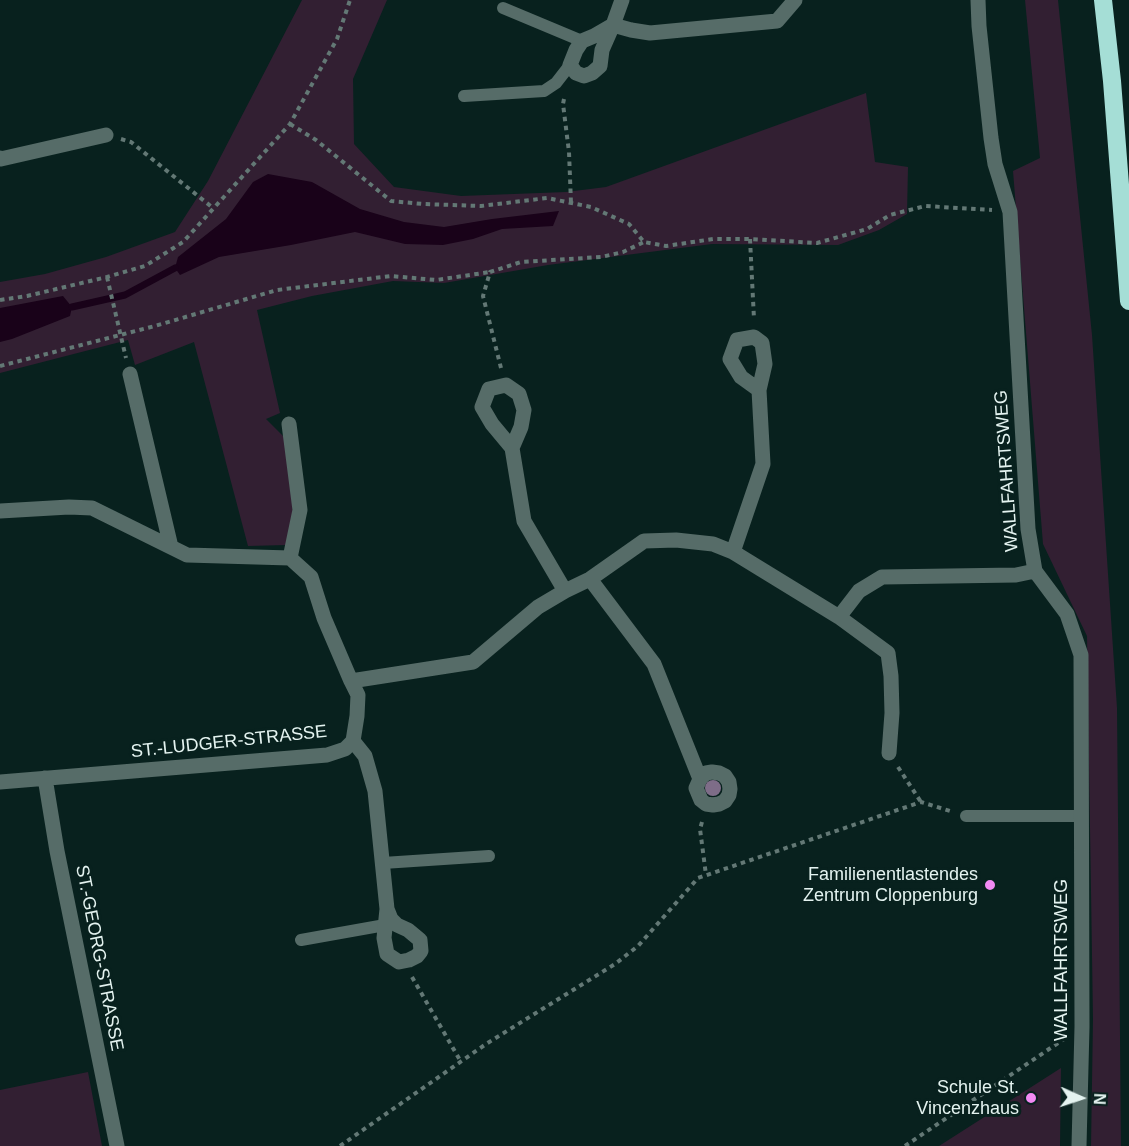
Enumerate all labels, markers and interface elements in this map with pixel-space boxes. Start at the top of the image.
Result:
street label: WALLFAHRTSWEG [991,389,1023,553]
street label: ST.-LUDGER-STRASSE [130,721,328,763]
street label: ST.-GEORG-STRASSE [70,863,128,1053]
place label: Familienentlastendes Zentrum Cloppenburg [803,864,978,906]
marker: Familienentlastendes Zentrum Cloppenburg [983,878,997,892]
street label: WALLFAHRTSWEG [1051,879,1073,1041]
north arrow [1051,1068,1111,1128]
place label: Schule St. Vincenzhaus [916,1077,1019,1120]
marker: Schule St. Vincenzhaus [1024,1091,1038,1105]
text: N [1091,1093,1108,1105]

